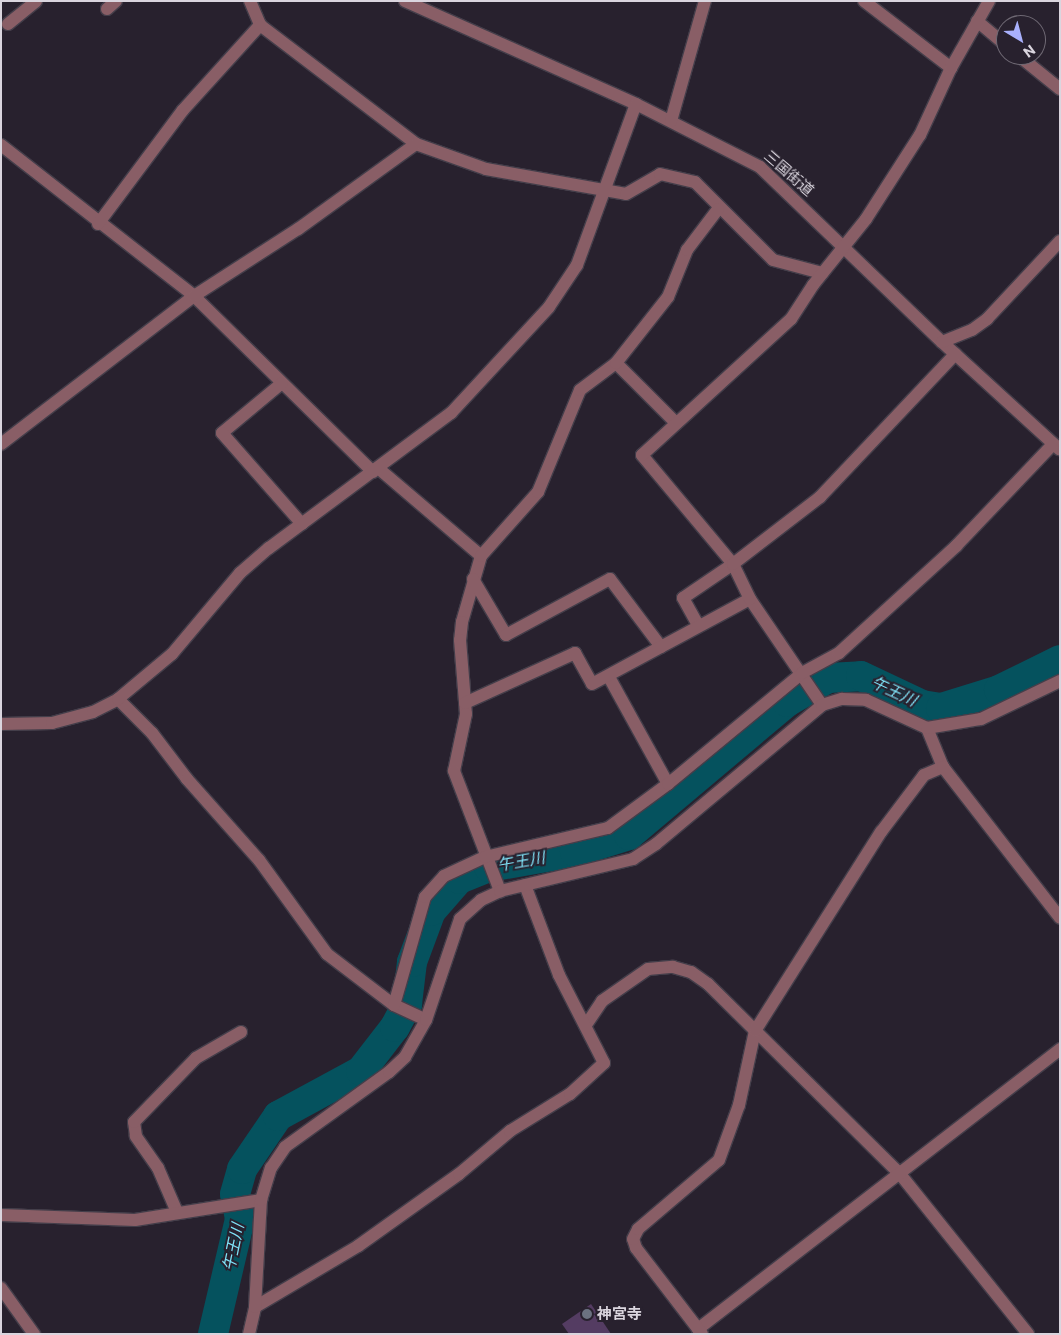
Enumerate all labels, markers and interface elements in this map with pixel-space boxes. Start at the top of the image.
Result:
north arrow [996,15,1046,65]
text: N [1020,42,1039,62]
street label: 三国街道 [760,147,818,199]
water label: 午王川 [868,672,920,710]
water label: 午王川 [496,847,546,875]
water label: 午王川 [219,1222,247,1272]
place label: 神宮寺 [597,1305,642,1323]
marker: 神宮寺 [581,1308,593,1320]

